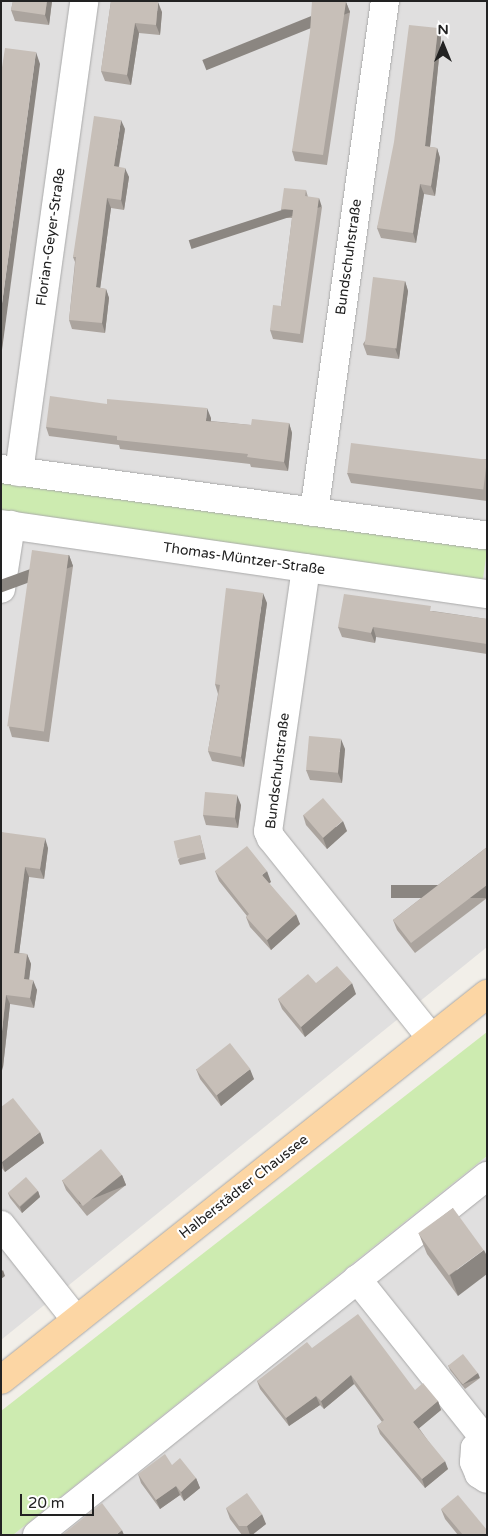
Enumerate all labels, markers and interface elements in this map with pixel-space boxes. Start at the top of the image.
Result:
north arrow [418,20,468,70]
text: N [437,21,449,38]
street label: Florian-Geyer-Straße [33,167,69,307]
street label: Bundschuhstraße [333,198,365,316]
street label: Thomas-Müntzer-Straße [162,539,326,579]
street label: Bundschuhstraße [263,712,293,830]
street label: Halberstädter Chaussee [176,1131,312,1243]
scale bar [22,1484,96,1516]
text: 20 m [28,1494,65,1512]

